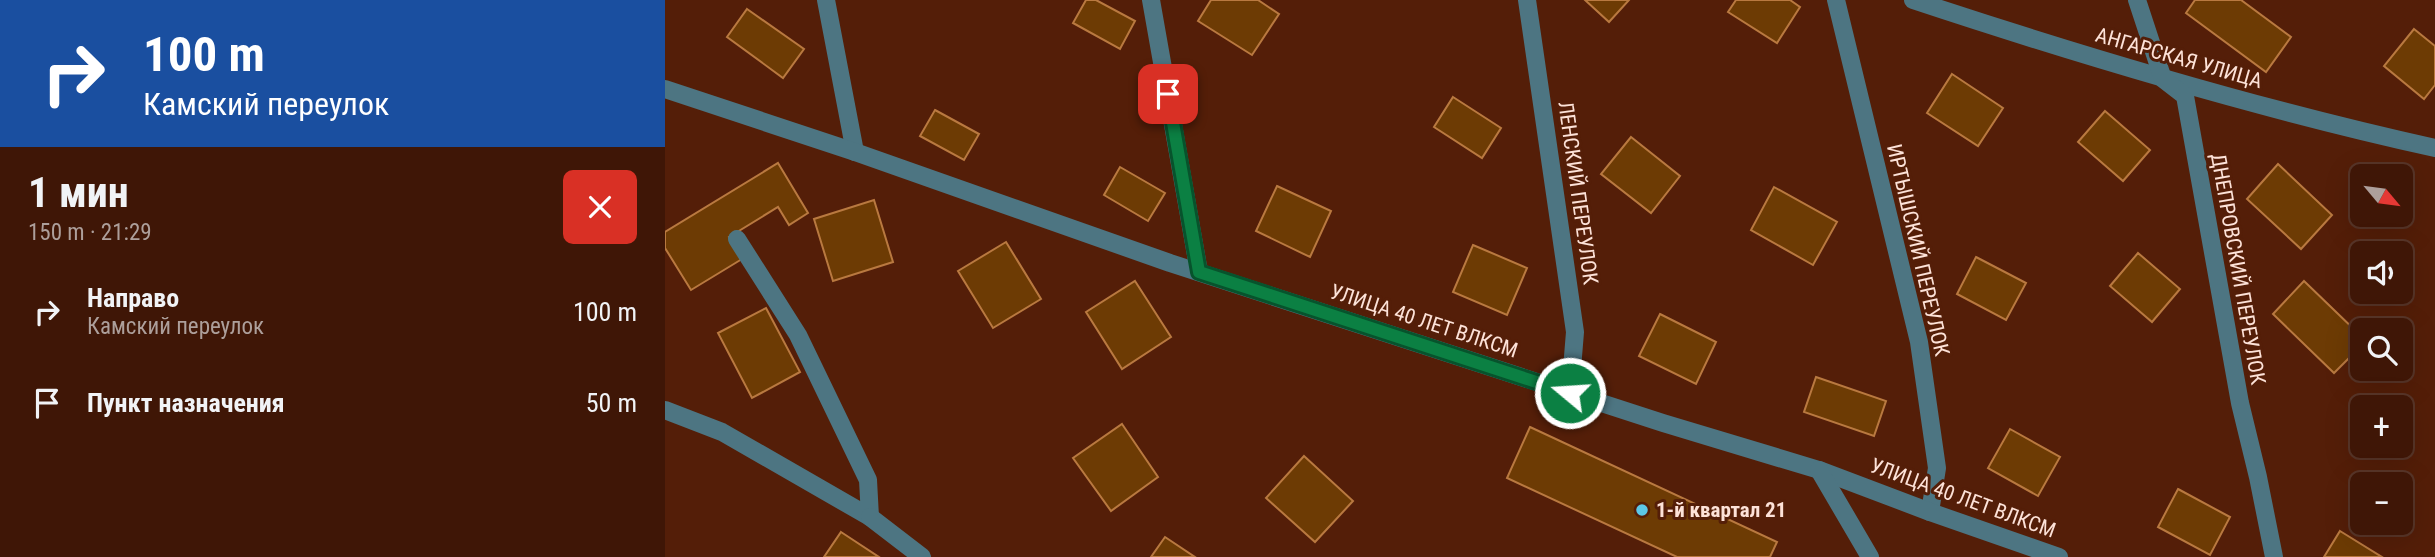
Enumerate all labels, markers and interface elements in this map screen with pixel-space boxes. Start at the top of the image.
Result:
street label: АНГАРСКАЯ УЛИЦА [2093,23,2265,93]
text: 100 m [143,26,265,83]
icon: right [28,28,119,119]
pin [1138,64,1198,124]
icon: arrive [1149,75,1187,113]
text: Камский переулок [143,85,389,123]
street label: ЛЕНСКИЙ ПЕРЕУЛОК [1553,100,1603,286]
street label: ИРТЫШСКИЙ ПЕРЕУЛОК [1882,142,1954,359]
street label: ДНЕПРОВСКИЙ ПЕРЕУЛОК [2206,151,2270,387]
north arrow [2350,164,2413,228]
map controls [2350,164,2413,535]
text: 1 мин [28,168,129,217]
button: close [563,170,637,244]
text: 150 m · 21:29 [28,219,152,246]
button: sound [2350,241,2413,304]
street label: УЛИЦА 40 ЛЕТ ВЛКСМ [1327,279,1521,363]
text: Направо [87,283,179,313]
icon: right [28,293,66,331]
text: 100 m [573,297,637,327]
text: Камский переулок [87,313,264,340]
button: search [2350,318,2413,381]
position arrow [1533,356,1607,430]
icon: arrive [28,384,66,422]
text: Пункт назначения [87,388,285,418]
text: 50 m [586,388,637,418]
button: + [2350,395,2413,458]
street label: УЛИЦА 40 ЛЕТ ВЛКСМ [1867,453,2059,543]
button: − [2350,472,2413,535]
place label: 1-й квартал 21 [1656,498,1786,522]
marker: 1-й квартал 21 [1634,502,1650,518]

